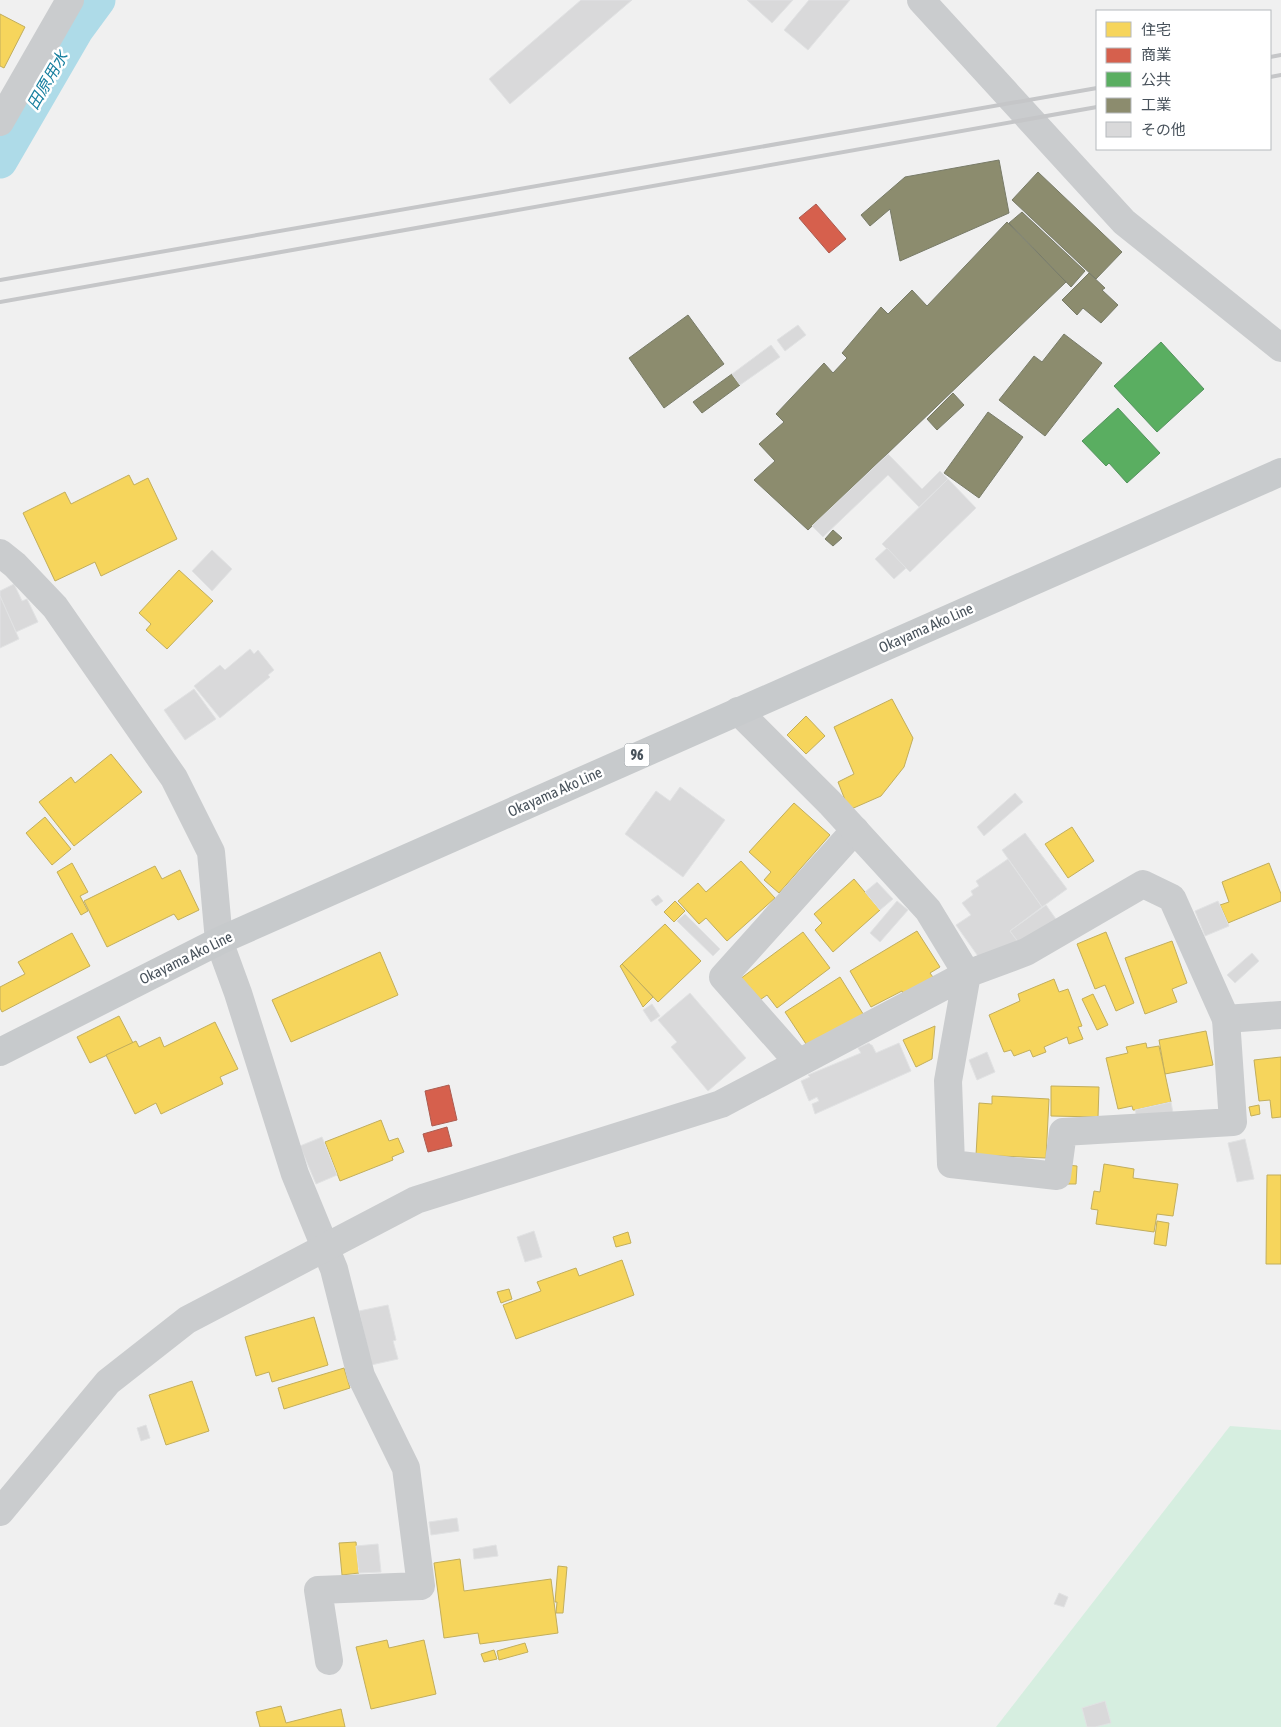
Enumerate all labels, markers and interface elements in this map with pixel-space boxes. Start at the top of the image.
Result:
legend [1096,10,1271,150]
text: 住宅 [1141,21,1171,38]
water label: 田原用水 [23,46,72,112]
text: 商業 [1141,46,1171,63]
text: 公共 [1141,71,1171,88]
text: 工業 [1141,96,1171,113]
text: その他 [1141,121,1186,138]
street label: Okayama Ako Line [876,599,976,656]
road number: 96 [624,744,650,766]
street label: Okayama Ako Line [505,763,605,820]
street label: Okayama Ako Line [137,928,235,987]

